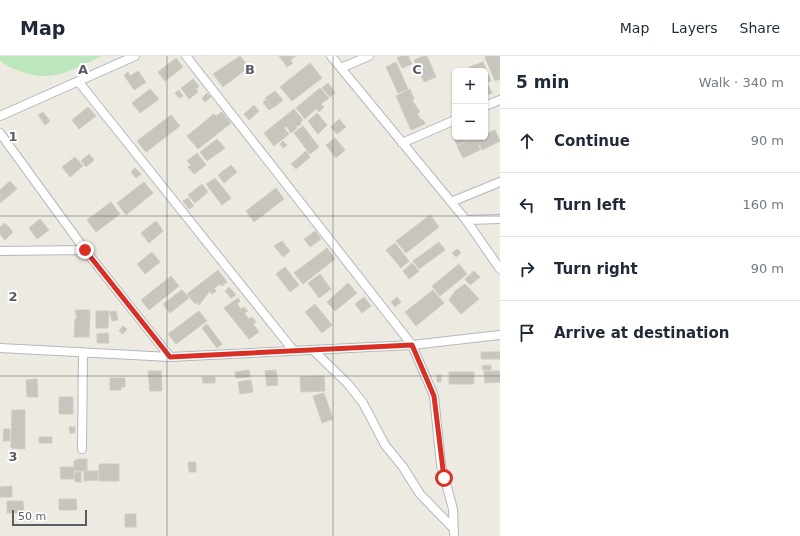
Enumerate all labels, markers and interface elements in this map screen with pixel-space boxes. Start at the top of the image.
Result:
text: Map [20,17,65,39]
text: Map [620,20,649,36]
text: Layers [671,20,718,36]
text: Share [740,20,780,36]
text: A [78,62,88,77]
text: B [245,62,255,77]
text: C [412,62,422,77]
map controls [452,68,488,140]
button: + [452,68,488,104]
text: 5 min [516,72,569,92]
text: Walk · 340 m [699,75,784,90]
button: − [452,104,488,140]
text: 1 [8,129,18,144]
icon: ahead [516,130,538,152]
text: Continue [554,132,630,150]
text: 90 m [751,133,784,148]
icon: left [516,194,538,216]
text: Turn left [554,196,626,214]
text: 160 m [742,197,784,212]
route end [76,241,94,259]
icon: right [516,258,538,280]
text: Turn right [554,260,638,278]
text: 90 m [751,261,784,276]
text: 2 [8,289,18,304]
icon: arrive [516,322,538,344]
text: Arrive at destination [554,324,729,342]
text: 3 [8,449,18,464]
route start [435,469,453,487]
scale bar [12,508,87,527]
text: 50 m [18,510,46,523]

